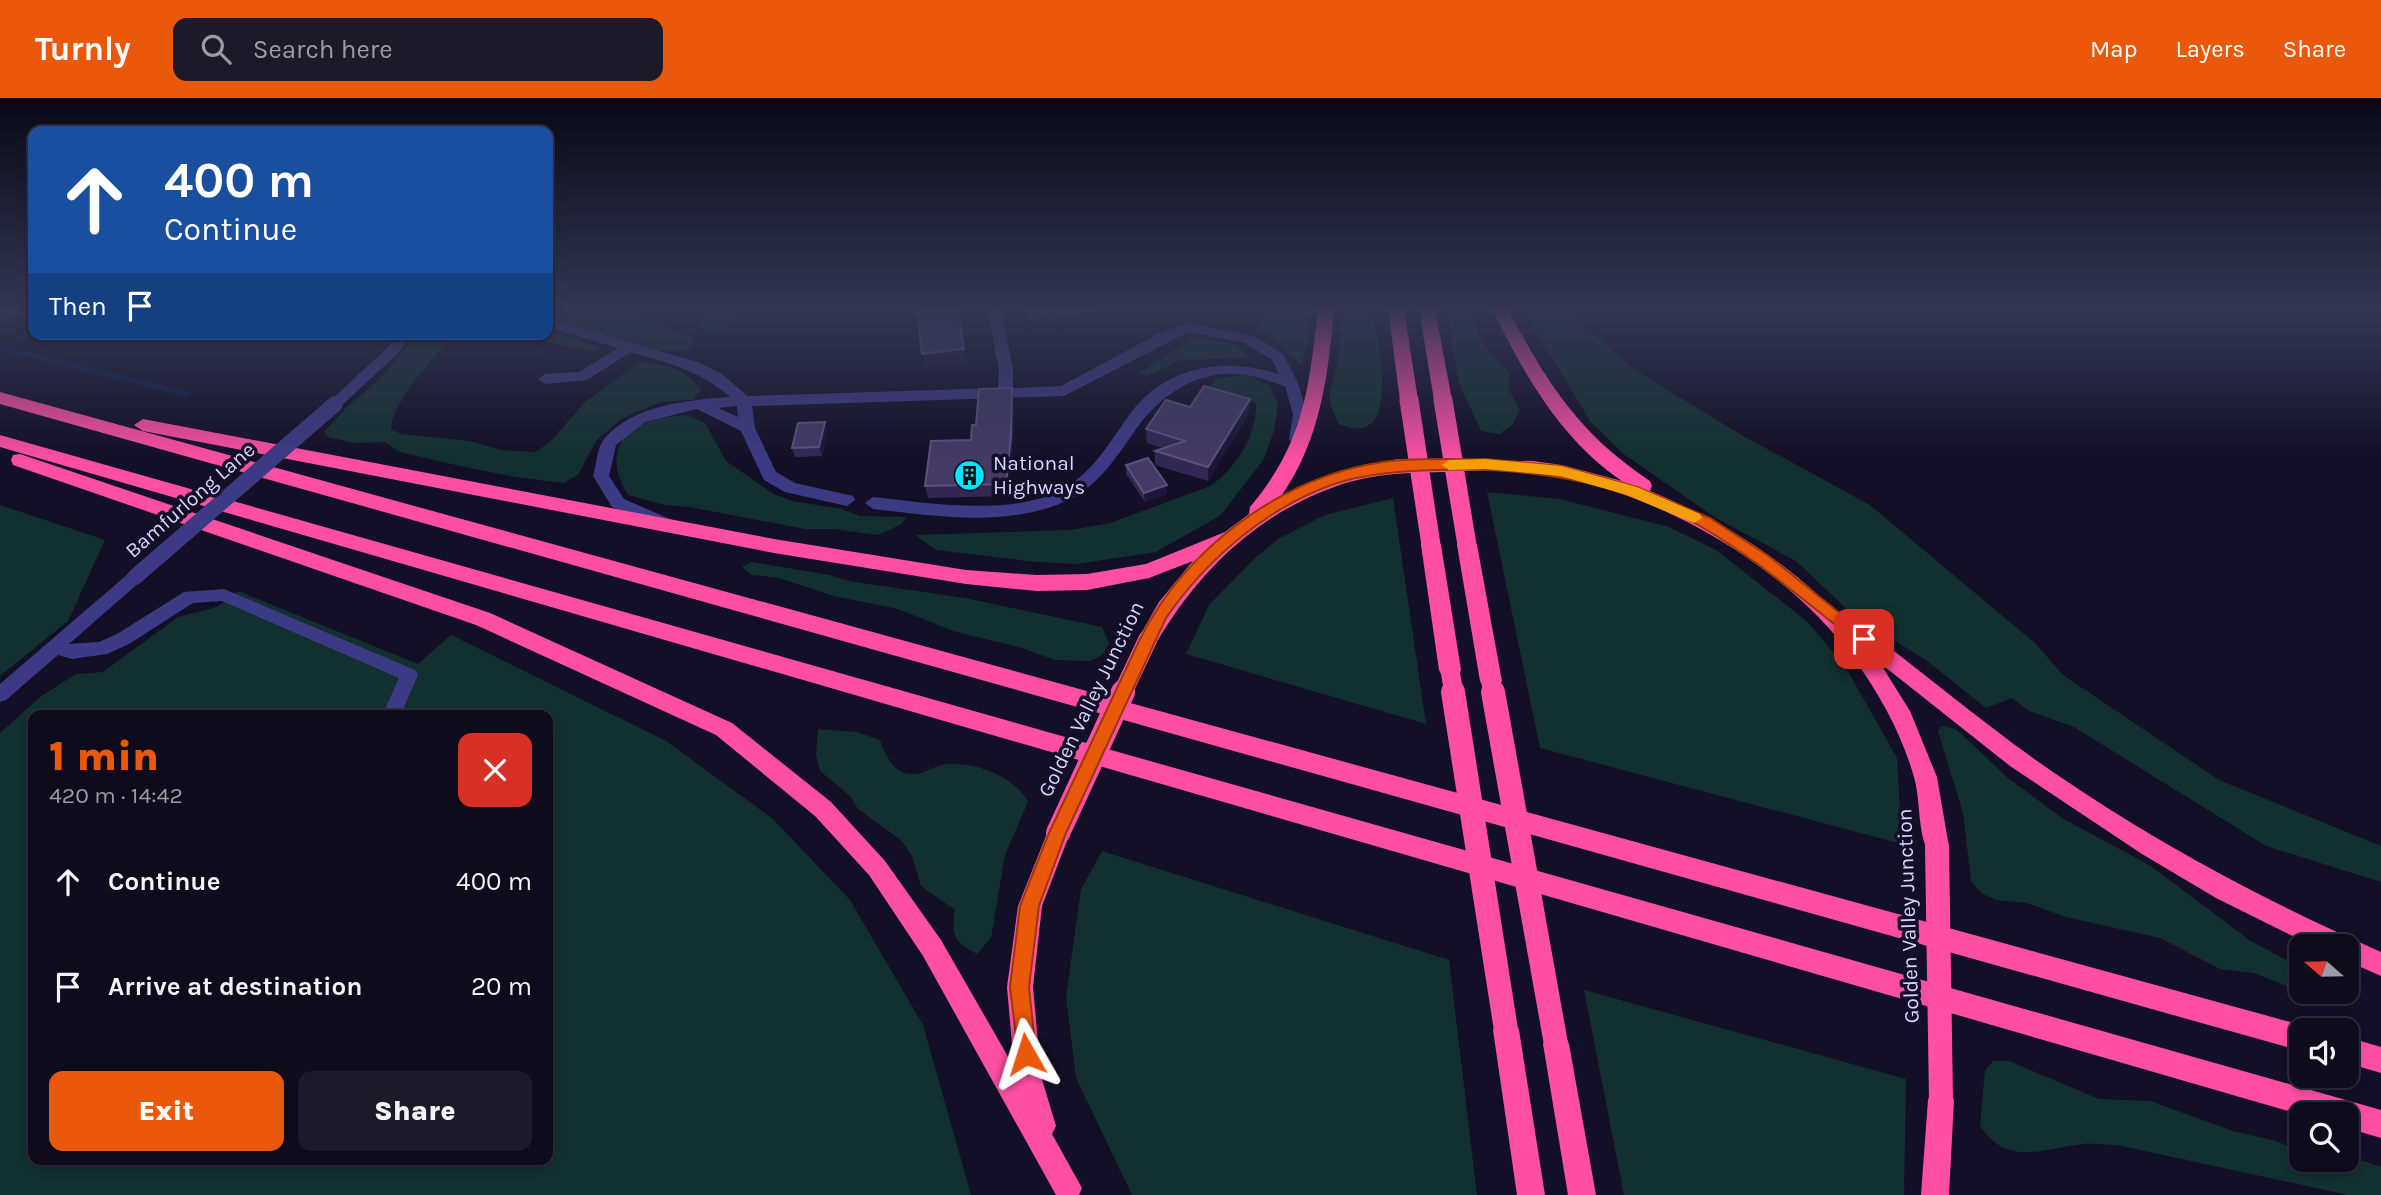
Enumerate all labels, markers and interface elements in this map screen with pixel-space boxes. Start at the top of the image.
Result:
search box [173,18,663,81]
text: Turnly [35,30,131,68]
icon: search [197,30,235,68]
text: Search here [253,34,393,65]
text: Map [2090,35,2138,63]
text: Layers [2176,35,2245,63]
text: Share [2283,35,2346,63]
text: 400 m [164,152,314,209]
icon: ahead [49,154,140,245]
text: Continue [164,211,297,248]
icon: arrive [121,287,159,325]
text: Then [49,291,107,322]
street label: Bamfurlong Lane [120,437,260,563]
place label: National Highways [993,451,1085,499]
building icon: National Highways [953,458,987,492]
street label: Golden Valley Junction [1033,597,1149,801]
pin [1834,609,1894,669]
icon: arrive [1845,620,1883,658]
text: 1 min [49,731,159,781]
button: close [458,733,532,807]
text: 420 m · 14:42 [49,782,183,809]
street label: Golden Valley Junction [1892,808,1924,1024]
icon: ahead [49,863,87,901]
text: Continue [108,866,220,897]
text: 400 m [456,866,532,897]
north arrow [2289,934,2359,1004]
map controls [2289,934,2359,1172]
icon: arrive [49,968,87,1006]
text: Arrive at destination [108,971,362,1002]
text: 20 m [471,971,532,1002]
position arrow [989,1017,1063,1091]
button: sound [2289,1018,2359,1088]
button: Exit [49,1071,284,1151]
button: Share [298,1071,532,1151]
button: search [2289,1102,2359,1172]

